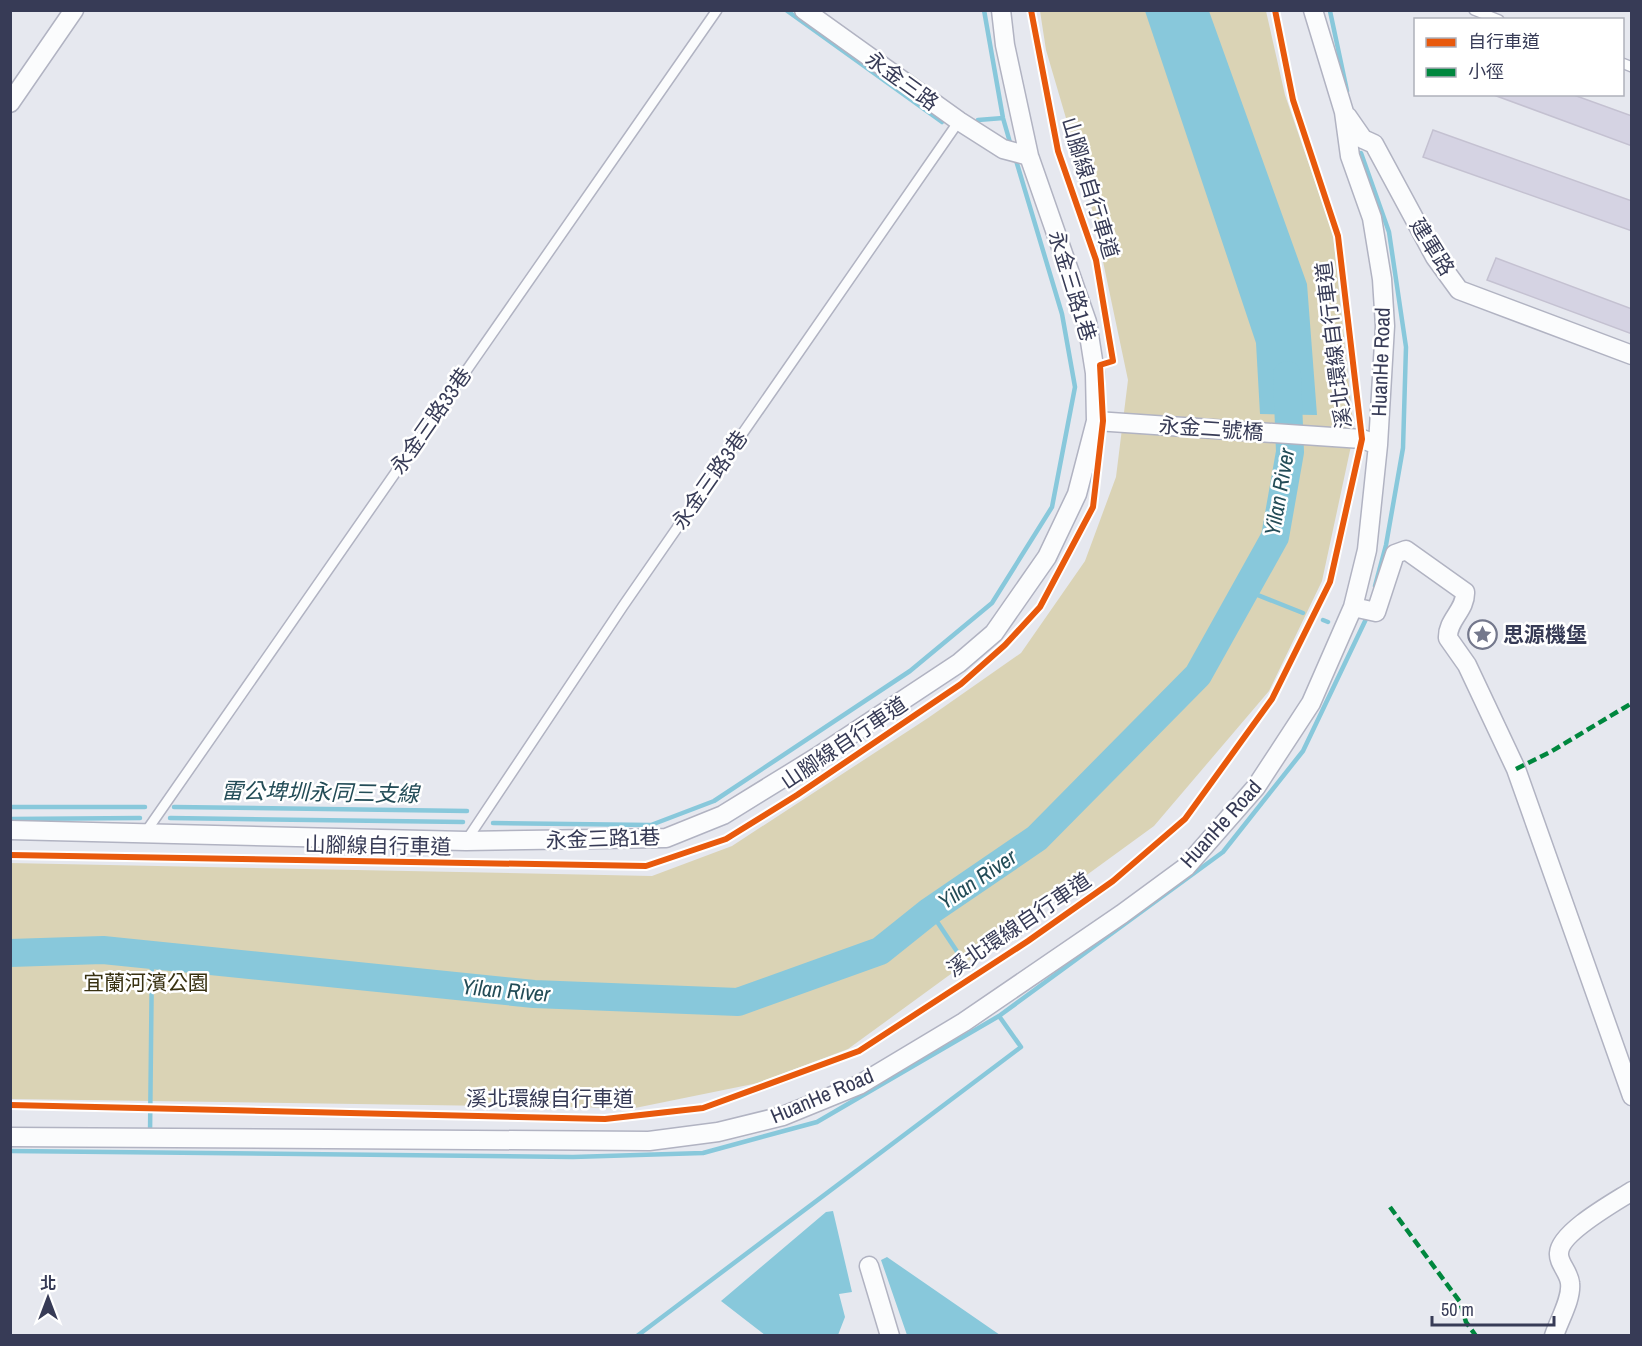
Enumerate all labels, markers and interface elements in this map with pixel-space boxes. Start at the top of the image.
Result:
legend [1414,18,1624,96]
text: 自行車道 [1468,29,1540,54]
street label: 永金三路 [860,44,945,117]
text: 小徑 [1468,59,1504,84]
street label: 山腳線自行車道 [1055,113,1126,262]
street label: 建軍路 [1403,212,1461,281]
street label: 永金三路1巷 [1042,227,1103,345]
street label: 溪北環線自行車道 [1309,260,1358,430]
street label: HuanHe Road [1364,307,1397,417]
street label: 永金三路33巷 [383,362,478,480]
street label: 永金二號橋 [1158,410,1264,447]
street label: 永金三路3巷 [665,424,754,535]
water label: Yilan River [1257,445,1302,538]
place icon: 思源機堡 [1466,619,1498,651]
place label: 思源機堡 [1503,620,1587,649]
street label: 山腳線自行車道 [775,689,913,796]
street label: HuanHe Road [1173,773,1268,874]
water label: 雷公埤圳永同三支線 [221,775,422,809]
street label: 永金三路1巷 [545,822,661,855]
street label: 山腳線自行車道 [304,830,452,861]
water label: Yilan River [932,841,1023,916]
street label: 溪北環線自行車道 [941,866,1096,984]
park label: 宜蘭河濱公園 [83,968,209,997]
water label: Yilan River [461,971,552,1009]
street label: HuanHe Road [766,1061,878,1130]
street label: 溪北環線自行車道 [466,1084,634,1113]
north arrow [18,1268,78,1328]
text: 北 [40,1272,56,1294]
scale bar [1432,1289,1554,1327]
text: 50 m [1441,1297,1474,1322]

